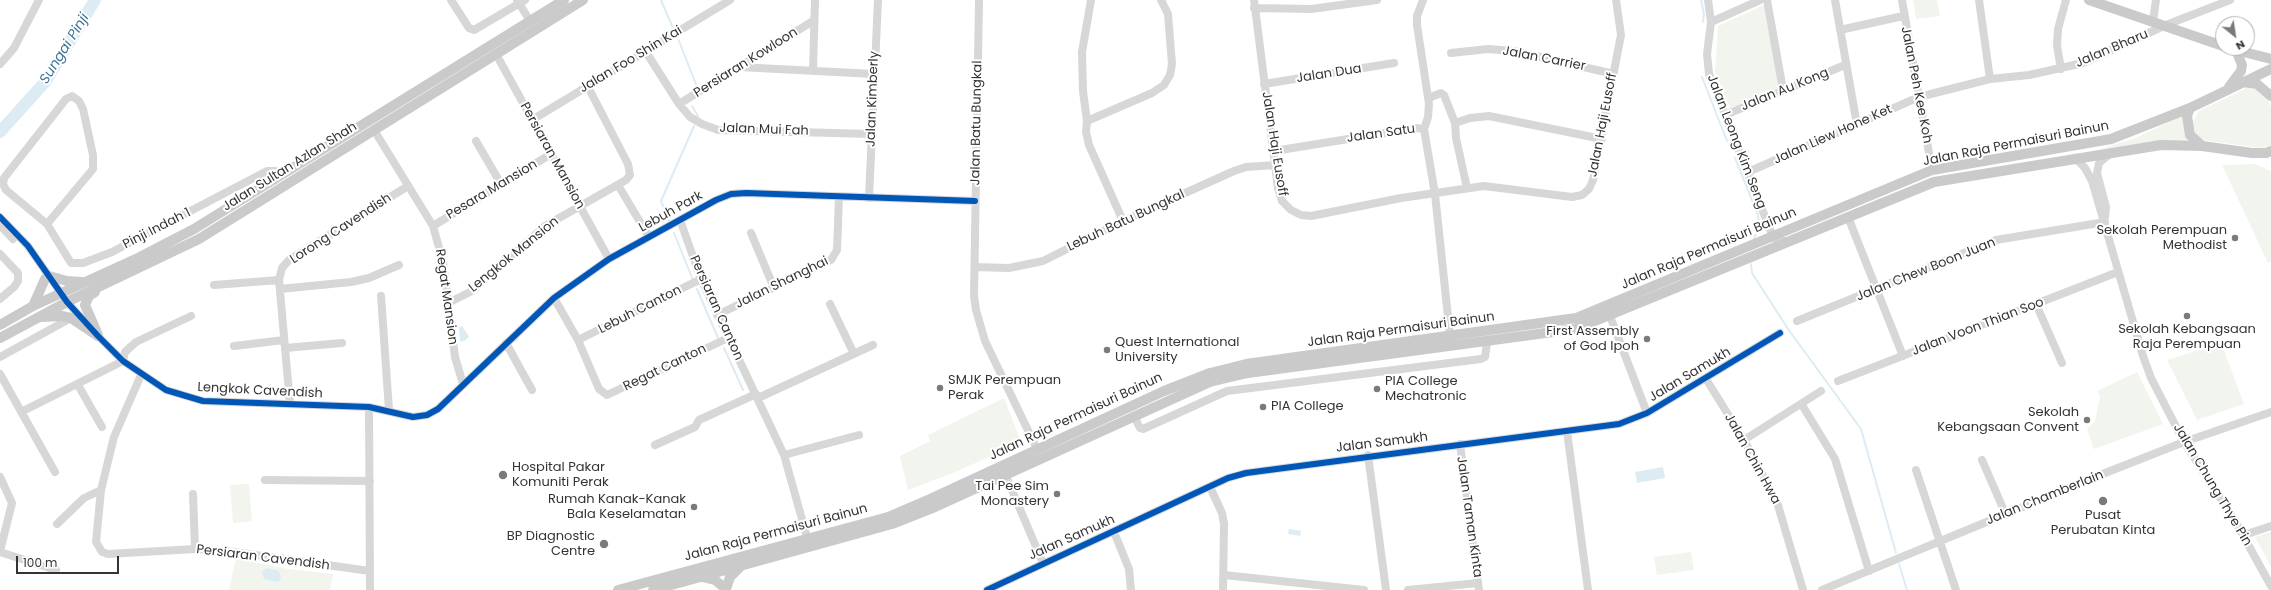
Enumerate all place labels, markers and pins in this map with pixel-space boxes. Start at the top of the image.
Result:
place label: Sekolah Perempuan Methodist [2096,223,2227,254]
marker: Sekolah Perempuan Methodist [2230,233,2240,243]
marker: Sekolah Kebangsaan Raja Perempuan [2182,311,2192,321]
place label: Sekolah Kebangsaan Raja Perempuan [2118,322,2256,353]
place label: First Assembly of God Ipoh [1546,324,1639,355]
marker: First Assembly of God Ipoh [1642,334,1652,344]
place label: Quest International University [1115,335,1239,366]
marker: Quest International University [1102,345,1112,355]
place label: SMJK Perempuan Perak [948,373,1061,404]
place label: PIA College Mechatronic [1385,374,1467,405]
marker: SMJK Perempuan Perak [935,383,945,393]
marker: PIA College Mechatronic [1372,384,1382,394]
place label: PIA College [1271,399,1344,415]
marker: PIA College [1258,402,1268,412]
place label: Sekolah Kebangsaan Convent [1937,405,2079,436]
marker: Sekolah Kebangsaan Convent [2082,415,2092,425]
place label: Hospital Pakar Komuniti Perak [512,460,609,491]
marker: Hospital Pakar Komuniti Perak [497,469,509,481]
place label: Tai Pee Sim Monastery [975,479,1049,510]
marker: Tai Pee Sim Monastery [1052,489,1062,499]
place label: Rumah Kanak-Kanak Bala Keselamatan [548,492,686,523]
marker: Pusat Perubatan Kinta [2097,495,2109,507]
marker: Rumah Kanak-Kanak Bala Keselamatan [689,502,699,512]
place label: Pusat Perubatan Kinta [2051,508,2155,539]
place label: BP Diagnostic Centre [507,529,595,560]
marker: BP Diagnostic Centre [598,538,610,550]

